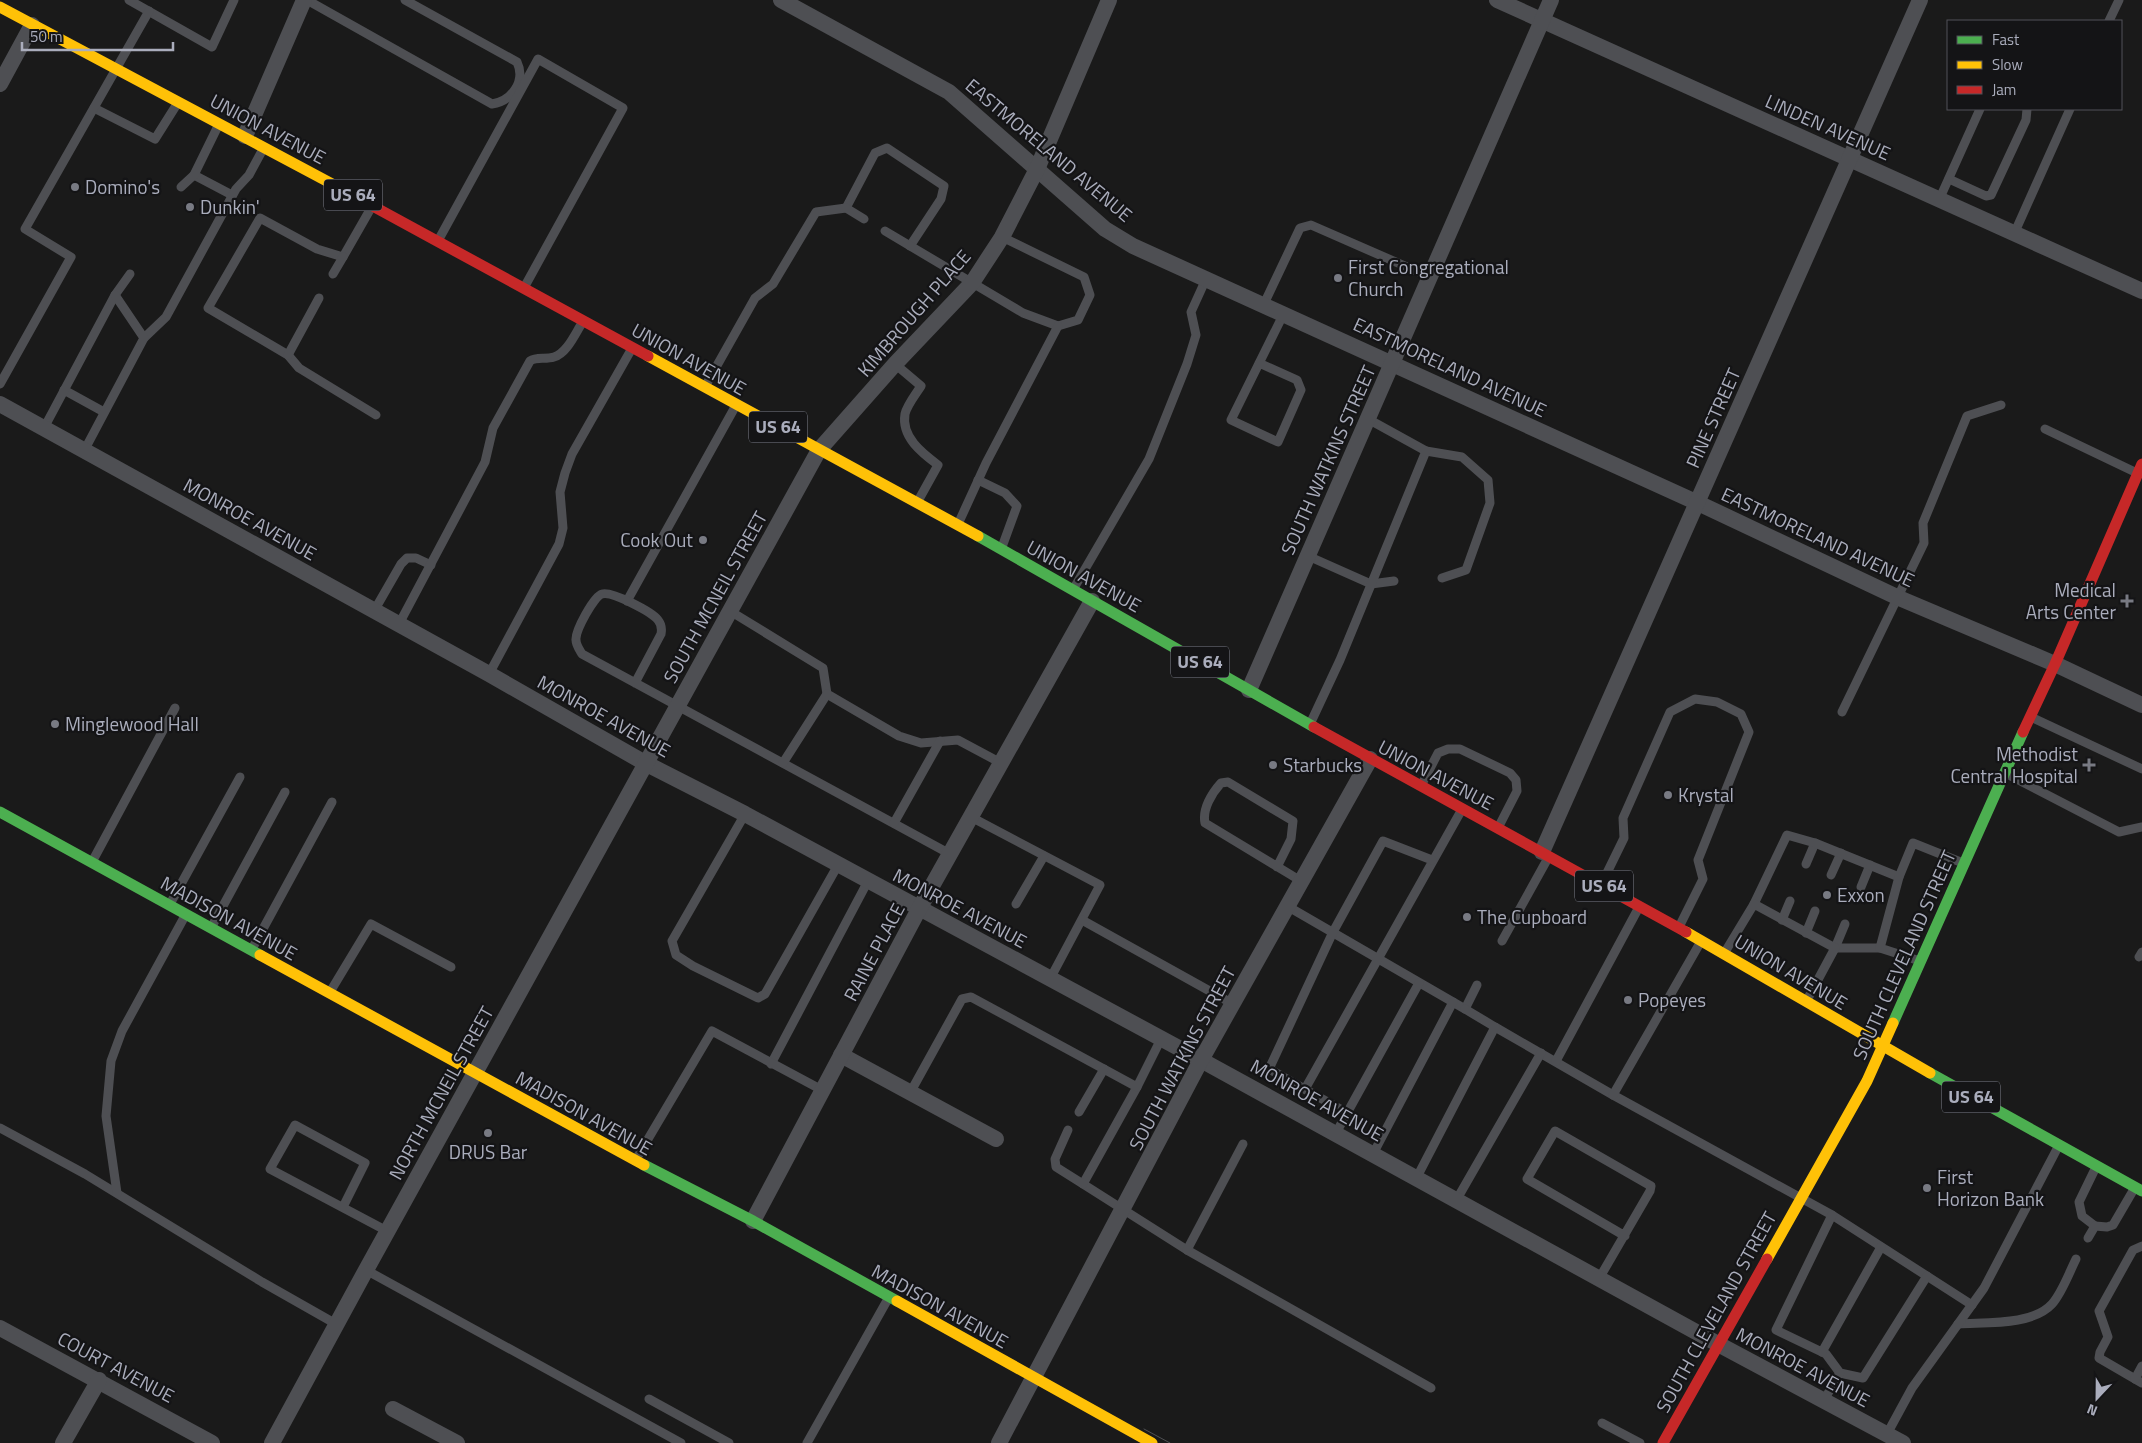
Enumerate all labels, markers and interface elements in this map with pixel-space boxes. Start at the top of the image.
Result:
scale bar [22,20,174,52]
legend [1947,20,2122,110]
text: 50 m [30,25,63,48]
text: Fast [1992,28,2020,51]
text: Slow [1992,53,2023,76]
street label: EASTMORELAND AVENUE [959,71,1139,228]
text: Jam [1992,78,2016,101]
street label: UNION AVENUE [205,86,331,171]
street label: LINDEN AVENUE [1761,86,1895,167]
place label: Domino's [85,172,160,201]
road number: US 64 [324,180,382,210]
marker: Domino's [69,181,81,193]
place label: Dunkin' [200,192,260,221]
marker: Dunkin' [184,201,196,213]
street label: KIMBROUGH PLACE [850,243,977,383]
place label: First Congregational Church [1348,252,1509,303]
marker: First Congregational Church [1332,272,1344,284]
street label: EASTMORELAND AVENUE [1349,309,1552,424]
street label: UNION AVENUE [627,315,752,402]
street label: SOUTH WATKINS STREET [1273,360,1382,559]
street label: PINE STREET [1678,363,1747,472]
road number: US 64 [749,412,807,442]
street label: MONROE AVENUE [178,470,322,567]
street label: EASTMORELAND AVENUE [1717,479,1920,594]
street label: SOUTH MCNEIL STREET [655,505,774,688]
place label: Cook Out [620,525,693,554]
street label: UNION AVENUE [1022,532,1147,619]
marker: Cook Out [697,534,709,546]
place label: Medical Arts Center [2026,575,2116,626]
marker: Medical Arts Center [2120,594,2134,608]
road number: US 64 [1171,646,1229,678]
street label: MONROE AVENUE [532,667,676,764]
place label: Minglewood Hall [65,709,199,738]
marker: Minglewood Hall [49,718,61,730]
street label: UNION AVENUE [1373,732,1499,817]
place label: Methodist Central Hospital [1950,739,2078,790]
place label: Starbucks [1283,750,1362,779]
marker: Methodist Central Hospital [2082,758,2096,772]
marker: Starbucks [1267,759,1279,771]
place label: Krystal [1678,780,1734,809]
marker: Krystal [1662,789,1674,801]
street label: SOUTH CLEVELAND STREET [1844,846,1963,1064]
street label: MONROE AVENUE [888,860,1032,955]
street label: MADISON AVENUE [156,868,303,967]
road number: US 64 [1575,870,1633,901]
place label: Exxon [1837,880,1885,909]
marker: Exxon [1821,889,1833,901]
street label: RAINE PLACE [836,898,912,1006]
place label: The Cupboard [1477,902,1587,931]
marker: The Cupboard [1461,911,1473,923]
street label: UNION AVENUE [1729,926,1853,1017]
street label: SOUTH WATKINS STREET [1121,961,1242,1155]
place label: Popeyes [1638,985,1706,1014]
marker: Popeyes [1622,994,1634,1006]
street label: NORTH MCNEIL STREET [381,1001,500,1185]
street label: MONROE AVENUE [1245,1051,1389,1148]
street label: MADISON AVENUE [511,1063,658,1162]
road number: US 64 [1942,1082,2000,1112]
marker: DRUS Bar [482,1127,494,1139]
place label: DRUS Bar [449,1137,528,1166]
place label: First Horizon Bank [1937,1162,2044,1213]
marker: First Horizon Bank [1921,1182,1933,1194]
street label: SOUTH CLEVELAND STREET [1648,1206,1783,1418]
street label: MADISON AVENUE [867,1256,1014,1355]
street label: MONROE AVENUE [1731,1319,1875,1414]
street label: COURT AVENUE [53,1324,180,1410]
north arrow [2072,1373,2122,1423]
text: N [2084,1399,2100,1422]

